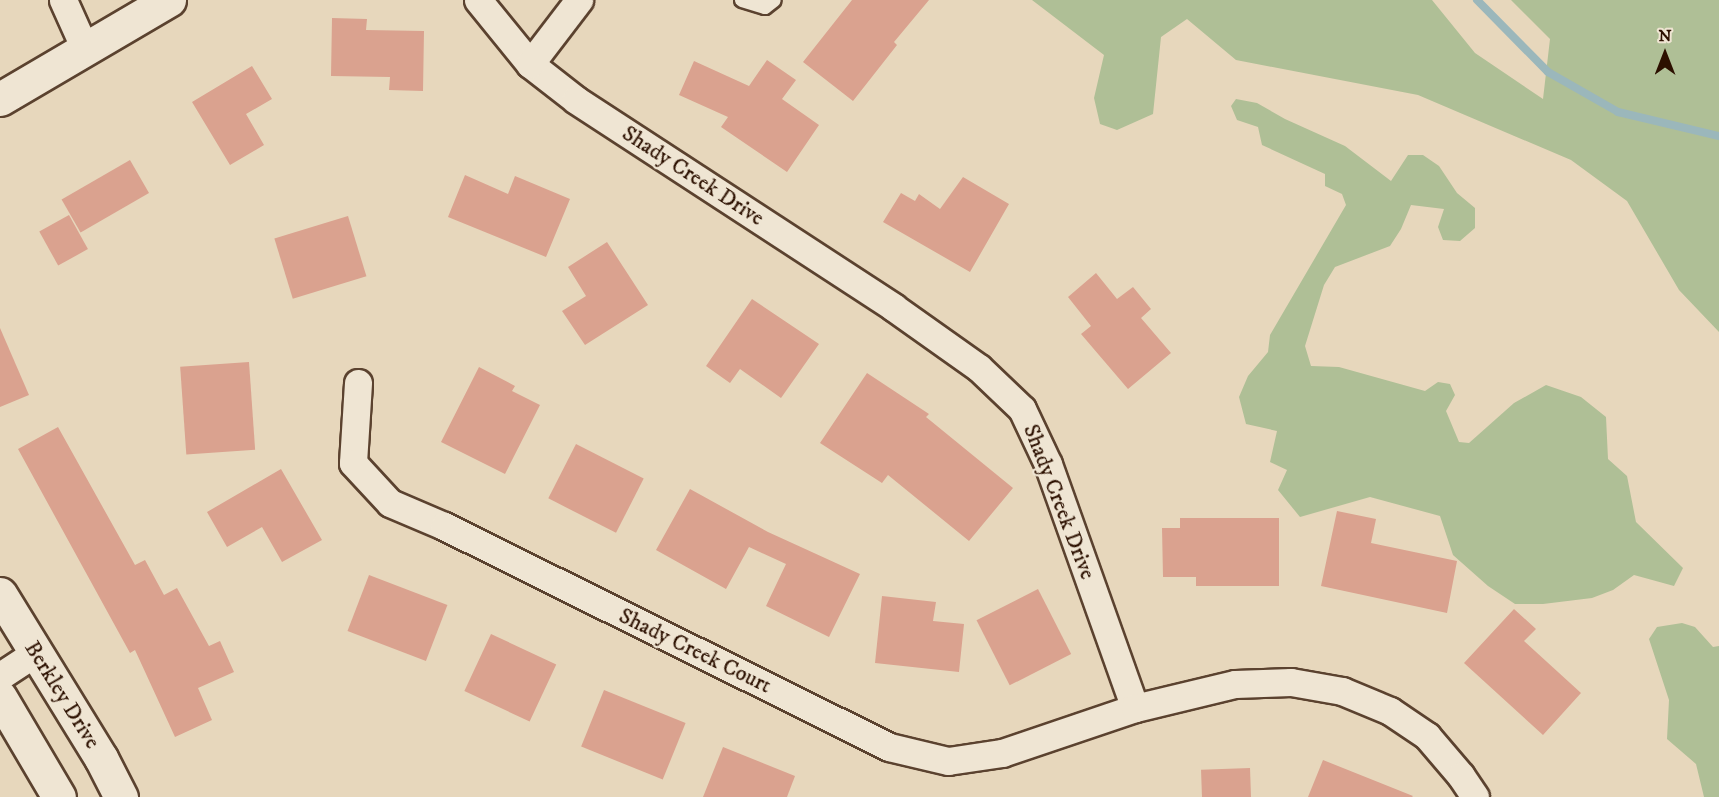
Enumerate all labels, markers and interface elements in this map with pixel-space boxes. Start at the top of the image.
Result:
north arrow [1635,24,1695,84]
text: N [1658,26,1672,46]
street label: Shady Creek Drive [617,120,769,232]
street label: Shady Creek Drive [1017,421,1101,583]
street label: Shady Creek Court [615,603,775,699]
street label: Berkley Drive [19,636,105,754]

